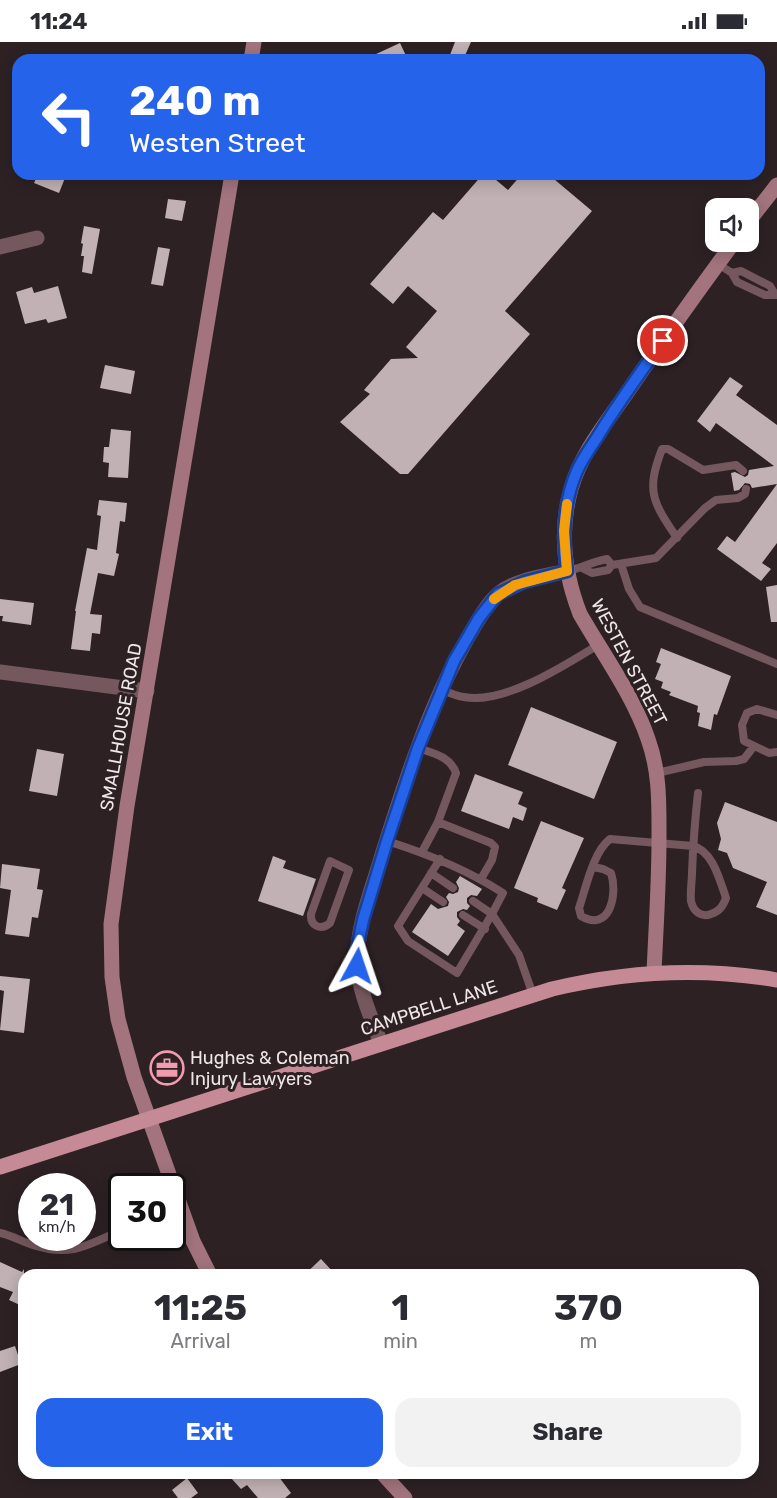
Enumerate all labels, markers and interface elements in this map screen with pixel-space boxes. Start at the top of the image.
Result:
text: 11:24 [30,8,88,35]
text: 240 m [129,76,261,126]
icon: left [30,78,108,156]
text: Westen Street [129,127,306,159]
map controls [705,198,759,252]
button: sound [705,198,759,252]
pin [637,315,688,366]
icon: arrive [646,324,679,357]
street label: WESTEN STREET [586,595,672,729]
street label: SMALLHOUSE ROAD [95,641,147,813]
position arrow [325,934,389,998]
street label: CAMPBELL LANE [358,976,500,1040]
place label: Hughes & Coleman Injury Lawyers [190,1047,350,1090]
office icon: Hughes & Coleman Injury Lawyers [149,1050,185,1086]
speed limit sign: 30 [108,1173,186,1251]
text: 21 [40,1187,74,1223]
text: km/h [38,1218,76,1236]
text: 11:25 [154,1286,247,1329]
text: 1 [392,1286,410,1329]
text: 370 [554,1286,623,1329]
text: Arrival [171,1329,231,1353]
text: min [383,1329,418,1353]
text: m [580,1329,597,1353]
button: Exit [36,1398,383,1467]
button: Share [395,1398,741,1467]

